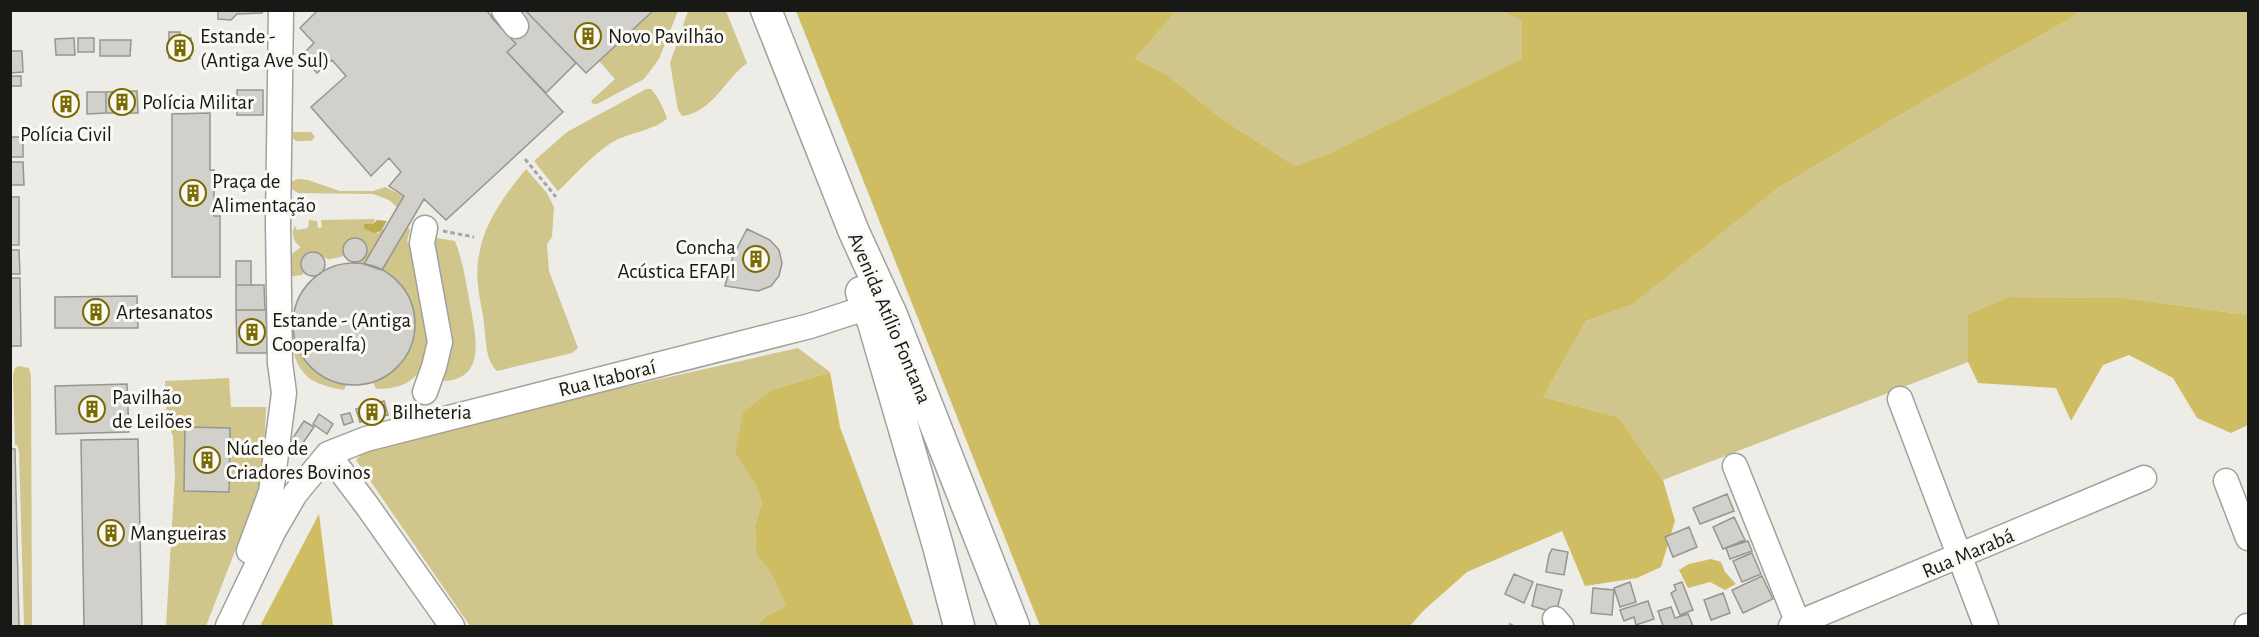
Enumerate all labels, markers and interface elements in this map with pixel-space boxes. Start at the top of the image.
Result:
building icon: Novo Pavilhão [573,21,603,51]
place label: Estande - (Antiga Ave Sul) [200,26,329,71]
place label: Novo Pavilhão [608,26,724,47]
building icon: Estande - (Antiga Ave Sul) [165,33,195,63]
building icon: Polícia Militar [107,87,137,117]
building icon: Polícia Civil [51,89,81,119]
place label: Polícia Militar [142,92,254,113]
place label: Polícia Civil [20,124,112,145]
place label: Praça de Alimentação [212,171,316,216]
building icon: Praça de Alimentação [178,178,208,208]
street label: Avenida Atílio Fontana [844,230,935,407]
place label: Concha Acústica EFAPI [617,237,736,282]
building icon: Concha Acústica EFAPI [741,244,771,274]
building icon: Artesanatos [81,297,111,327]
place label: Artesanatos [116,302,213,323]
place label: Estande - (Antiga Cooperalfa) [272,310,411,355]
building icon: Estande - (Antiga Cooperalfa) [237,317,267,347]
street label: Rua Itaboraí [556,356,659,401]
place label: Pavilhão de Leilões [112,387,192,432]
building icon: Pavilhão de Leilões [77,394,107,424]
building icon: Bilheteria [357,397,387,427]
place label: Bilheteria [392,402,472,423]
place label: Núcleo de Criadores Bovinos [226,438,371,483]
building icon: Núcleo de Criadores Bovinos [192,445,222,475]
building icon: Mangueiras [96,518,126,548]
place label: Mangueiras [130,523,226,544]
street label: Rua Marabá [1919,525,2018,582]

